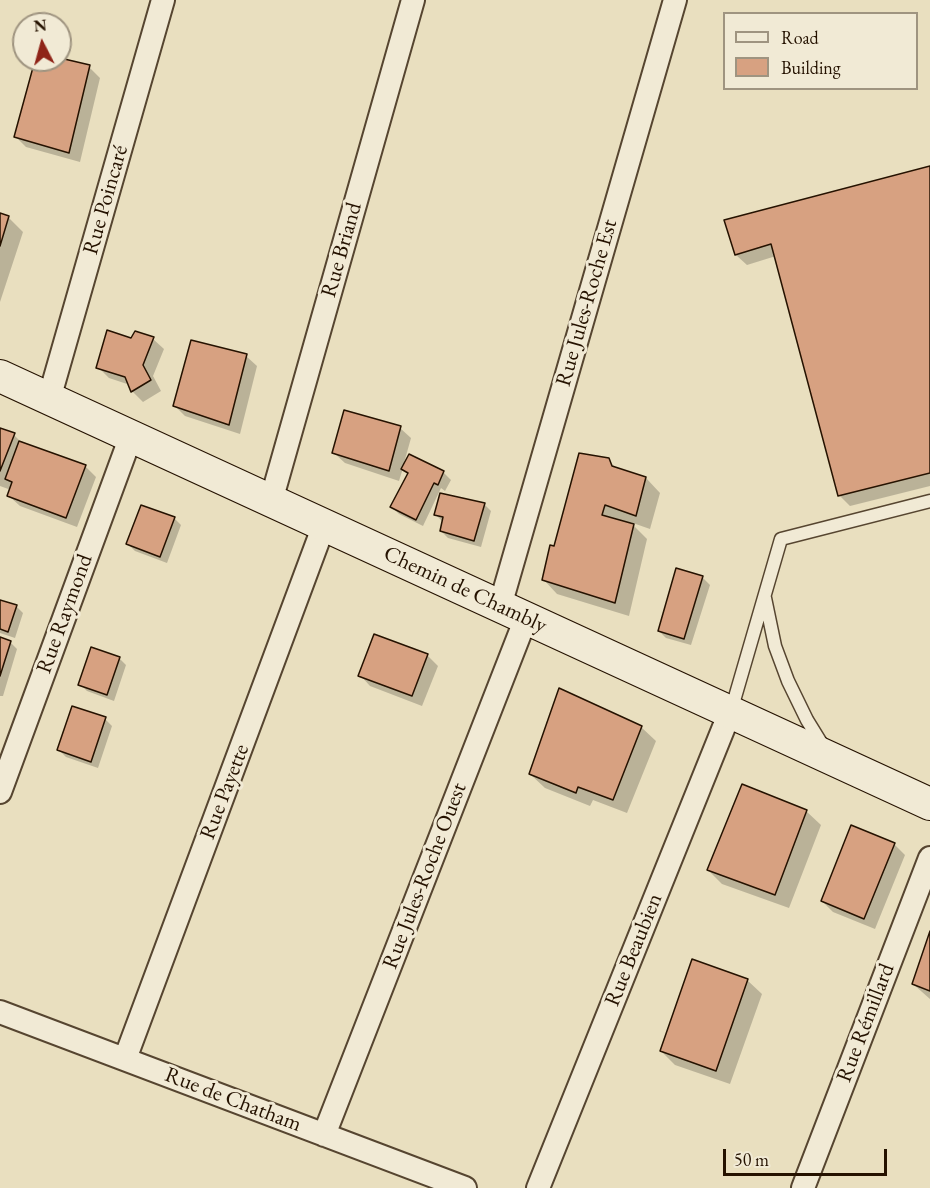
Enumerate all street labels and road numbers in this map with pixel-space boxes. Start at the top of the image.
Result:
street label: Rue Poincaré [78,142,134,258]
street label: Rue Briand [316,200,368,300]
street label: Rue Jules-Roche Est [551,216,623,390]
street label: Chemin de Chambly [379,541,551,639]
street label: Rue Raymond [31,551,99,677]
street label: Rue Payette [195,741,255,843]
street label: Rue Jules-Roche Ouest [377,779,473,973]
street label: Rue Beaubien [599,890,669,1010]
street label: Rue Rémillard [831,960,901,1086]
street label: Rue de Chatham [161,1062,305,1138]

